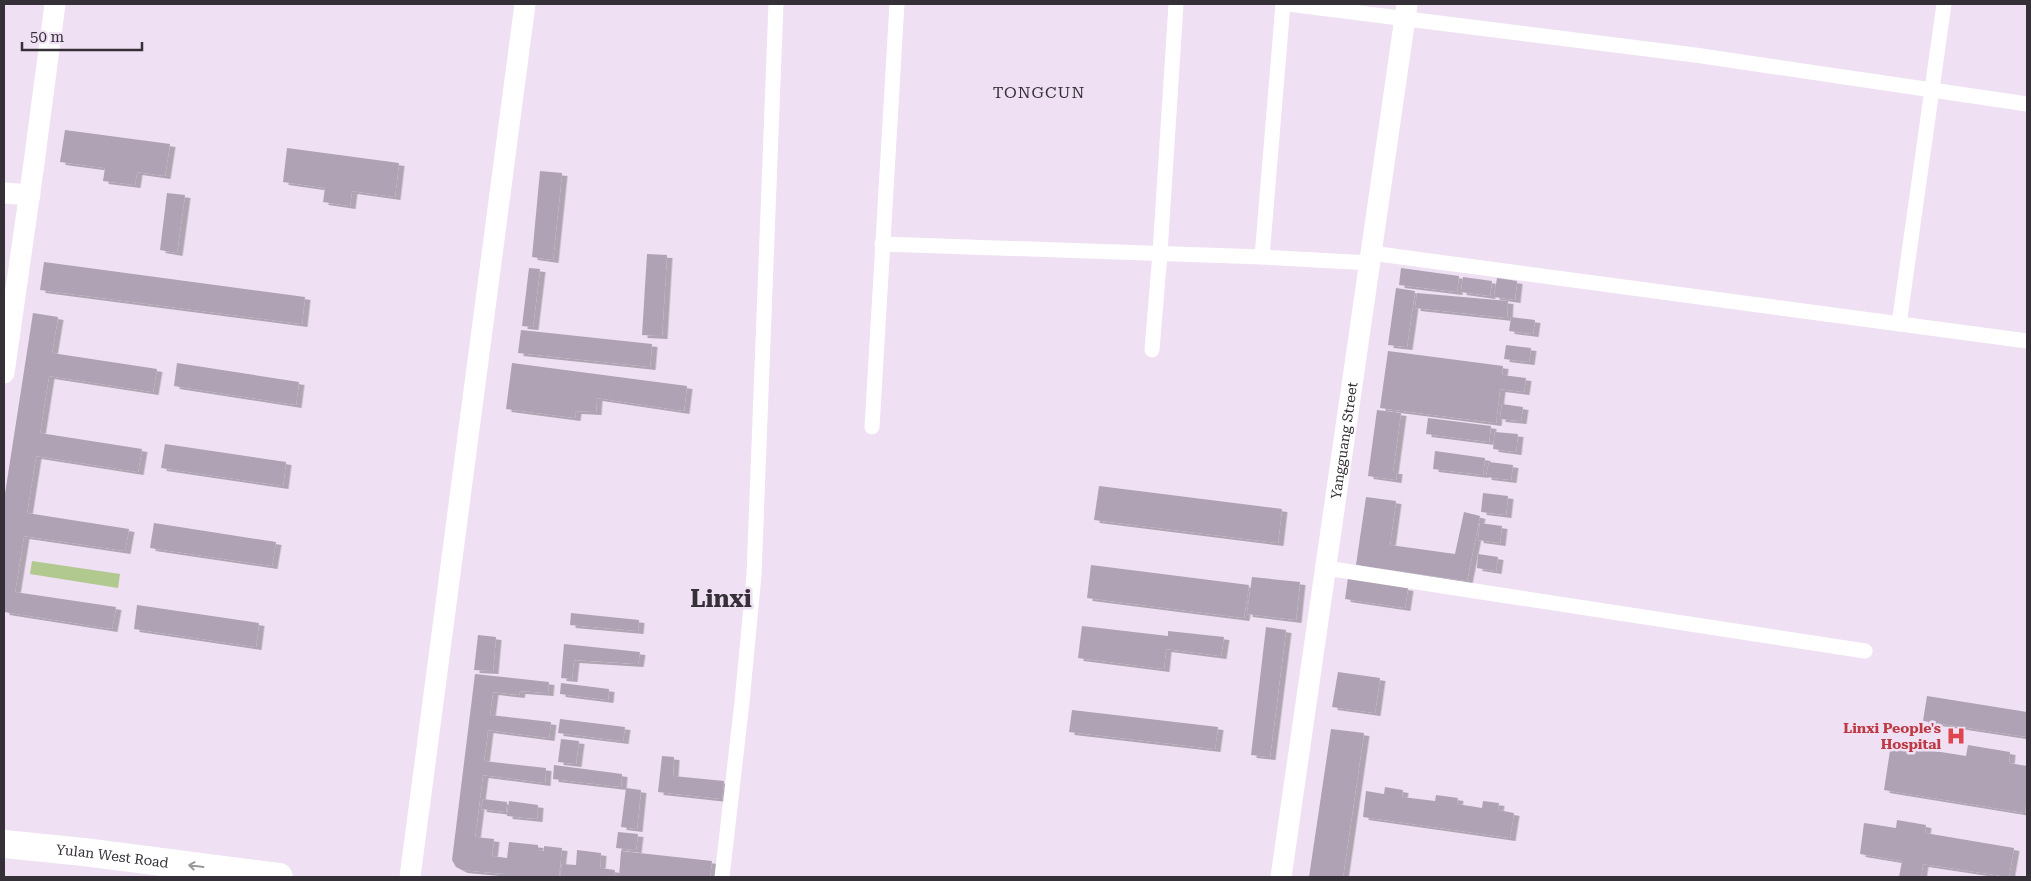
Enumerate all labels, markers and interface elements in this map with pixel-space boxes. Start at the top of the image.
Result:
scale bar [22,20,142,52]
text: 50 m [30,28,65,46]
district label: TONGCUN [993,83,1085,102]
street label: Yangguang Street [1328,381,1360,500]
district label: Linxi [690,585,752,613]
place label: Linxi People's Hospital [1843,720,1941,752]
hospital icon: Linxi People's Hospital [1945,725,1967,747]
street label: Yulan West Road [55,841,170,871]
one-way arrow [188,861,204,871]

